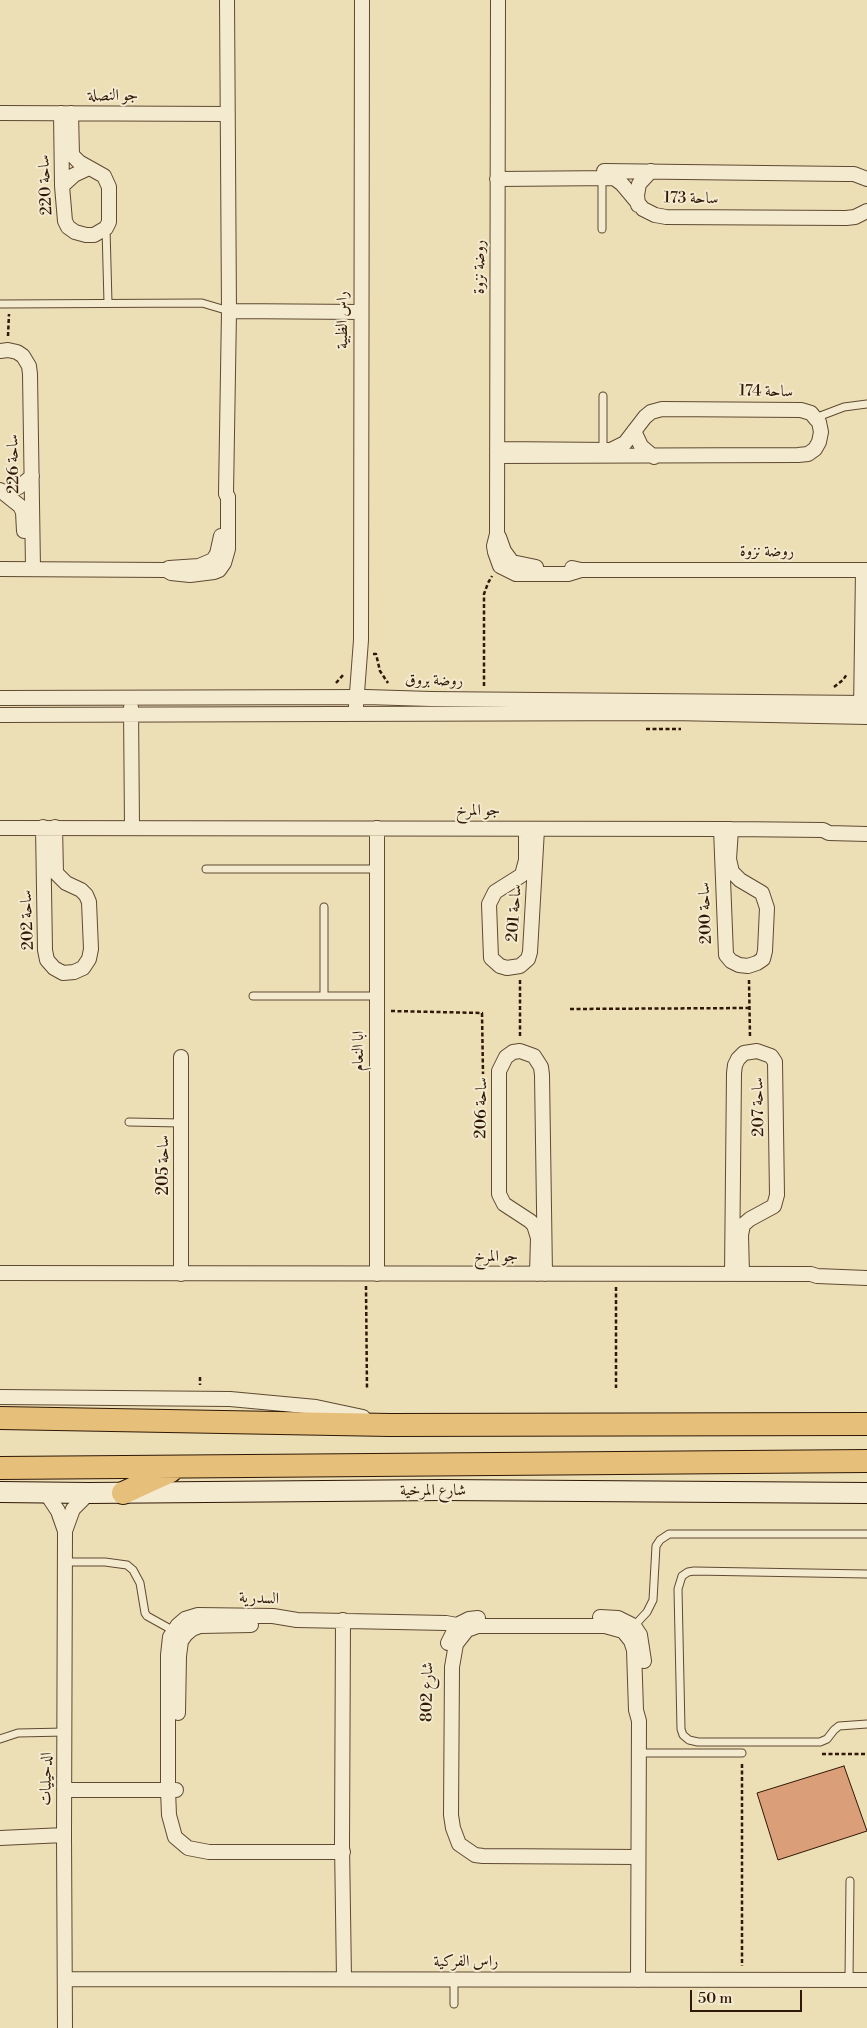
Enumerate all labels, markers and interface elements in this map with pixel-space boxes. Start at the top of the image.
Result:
street label: جو النصلة [88,86,138,106]
street label: ساحة 220 [35,154,57,216]
street label: ساحة 173 [664,189,718,209]
street label: روضة نزوة [470,240,490,294]
street label: راس الظبية [333,291,353,349]
street label: ساحة 174 [739,382,793,402]
street label: ساحة 226 [4,434,24,494]
street label: روضة نزوة [740,542,794,562]
street label: روضة بروق [405,671,463,691]
street label: جو المرخ [456,801,500,821]
street label: ساحة 200 [695,882,717,944]
street label: ساحة 201 [503,883,527,943]
street label: ساحة 202 [17,889,39,951]
street label: ابا النعام [349,1031,369,1071]
street label: ساحة 206 [472,1077,492,1139]
street label: ساحة 207 [749,1077,769,1137]
street label: ساحة 205 [154,1135,174,1195]
street label: جو المرخ [474,1247,518,1267]
street label: شارع المرخية [400,1481,466,1501]
street label: السدرية [239,1589,279,1609]
street label: شارع 802 [418,1662,438,1722]
street label: الدحيليات [37,1752,57,1806]
street label: راس الفركية [433,1952,499,1972]
scale bar [692,1980,804,2012]
text: 50 m [698,1989,732,2008]

